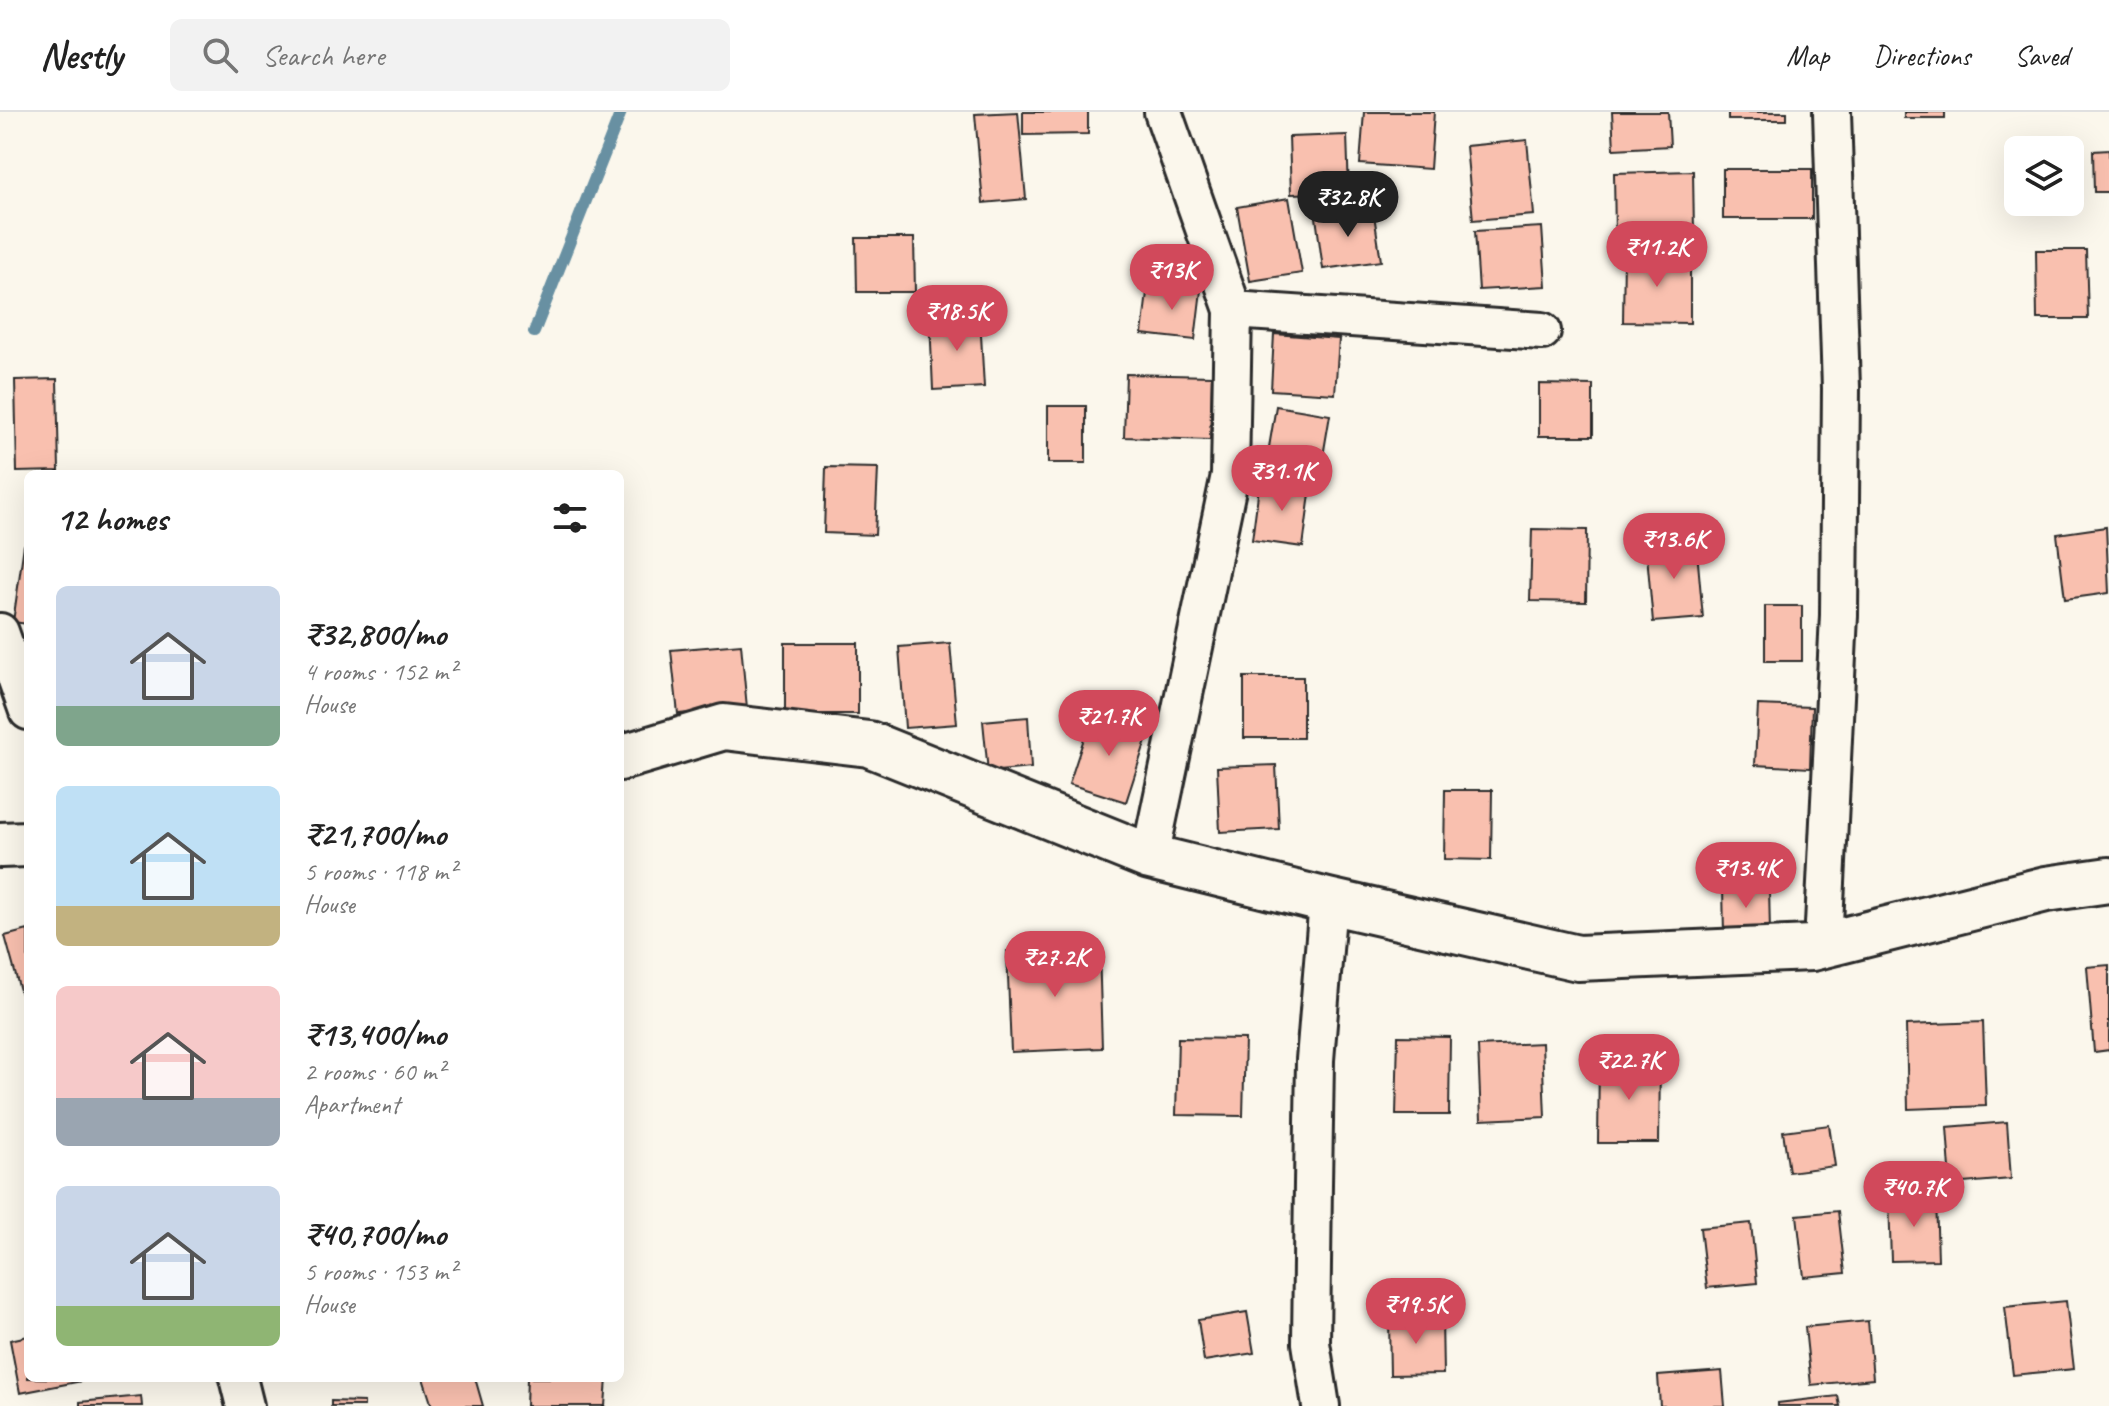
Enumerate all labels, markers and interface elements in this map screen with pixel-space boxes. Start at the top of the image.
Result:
search box [170,19,730,91]
text: Nestly [40,32,122,79]
icon: search [198,33,242,77]
text: Search here [262,36,384,74]
text: Map [1786,38,1829,73]
text: Directions [1873,38,1971,73]
text: Saved [2015,38,2069,73]
map controls [2004,136,2084,216]
button: layers [2004,136,2084,216]
pin: ₹32.8K [1283,171,1413,239]
text: ₹32.8K [1315,180,1381,213]
pin: ₹11.2K [1592,221,1722,289]
text: ₹11.2K [1624,230,1690,263]
pin: ₹13K [1125,244,1219,312]
text: ₹13K [1148,253,1196,286]
pin: ₹18.5K [892,285,1022,353]
text: ₹18.5K [925,294,989,327]
pin: ₹31.1K [1217,445,1347,513]
text: ₹31.1K [1249,454,1315,487]
icon: filters [548,496,592,540]
text: 12 homes [56,497,167,540]
pin: ₹13.6K [1609,513,1739,581]
text: ₹13.6K [1641,522,1707,555]
text: ₹32,800/mo [304,612,446,655]
icon: home [120,618,216,714]
text: 4 rooms · 152 m² [304,655,456,688]
text: House [304,688,355,721]
pin: ₹21.7K [1044,690,1174,758]
text: ₹21.7K [1076,699,1142,732]
text: ₹21,700/mo [304,812,446,855]
icon: home [120,818,216,914]
pin: ₹13.4K [1681,842,1811,910]
text: ₹13.4K [1713,851,1779,884]
text: 5 rooms · 118 m² [304,855,456,888]
text: House [304,888,355,921]
pin: ₹27.2K [990,931,1120,999]
text: ₹27.2K [1022,940,1088,973]
text: ₹13,400/mo [304,1012,446,1055]
icon: home [120,1018,216,1114]
pin: ₹22.7K [1564,1034,1694,1102]
text: ₹22.7K [1596,1043,1662,1076]
text: 2 rooms · 60 m² [304,1055,445,1088]
text: Apartment [304,1088,400,1121]
pin: ₹40.7K [1849,1161,1979,1229]
text: ₹40.7K [1881,1170,1947,1203]
text: ₹40,700/mo [304,1212,446,1255]
icon: home [120,1218,216,1314]
text: 5 rooms · 153 m² [304,1255,456,1288]
pin: ₹19.5K [1351,1278,1481,1346]
text: ₹19.5K [1384,1287,1448,1320]
text: House [304,1288,355,1321]

